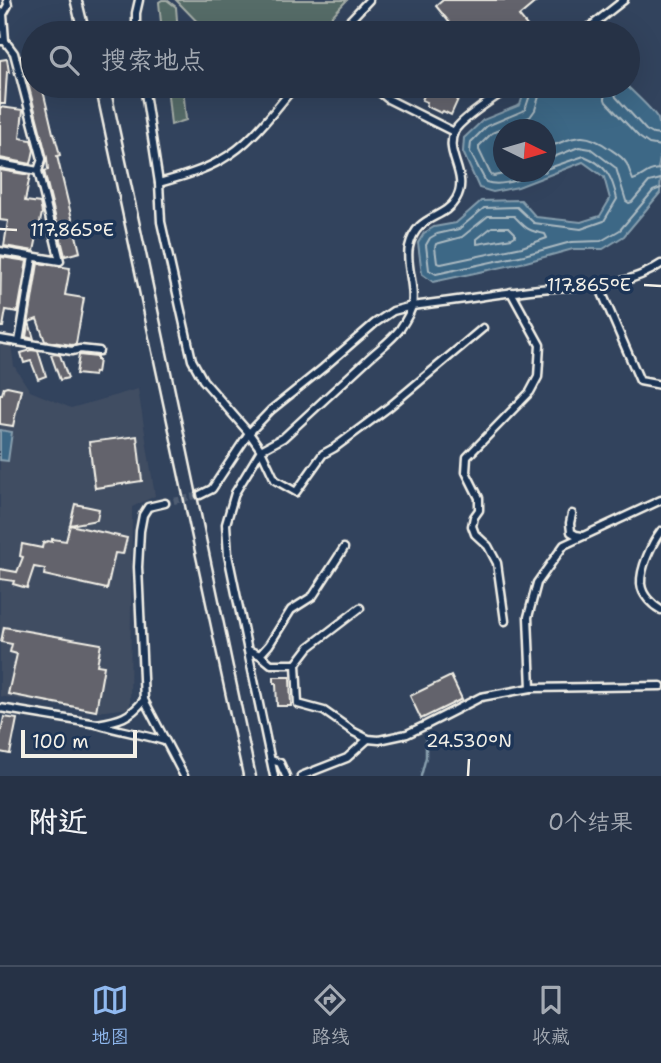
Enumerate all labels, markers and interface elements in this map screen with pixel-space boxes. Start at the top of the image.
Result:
search box [21,21,640,98]
icon: search [45,41,83,79]
text: 搜索地点 [101,42,205,77]
north arrow [493,119,556,182]
text: 117.865°E [30,218,114,242]
text: 117.865°E [547,273,631,297]
scale bar [21,727,136,759]
text: 100 m [32,729,89,754]
text: 24.530°N [426,729,512,753]
text: 附近 [28,801,88,842]
text: 0个结果 [548,807,633,837]
tab: 地图 [91,981,129,1049]
tab: 路线 [311,981,350,1049]
tab: 收藏 [532,981,570,1049]

